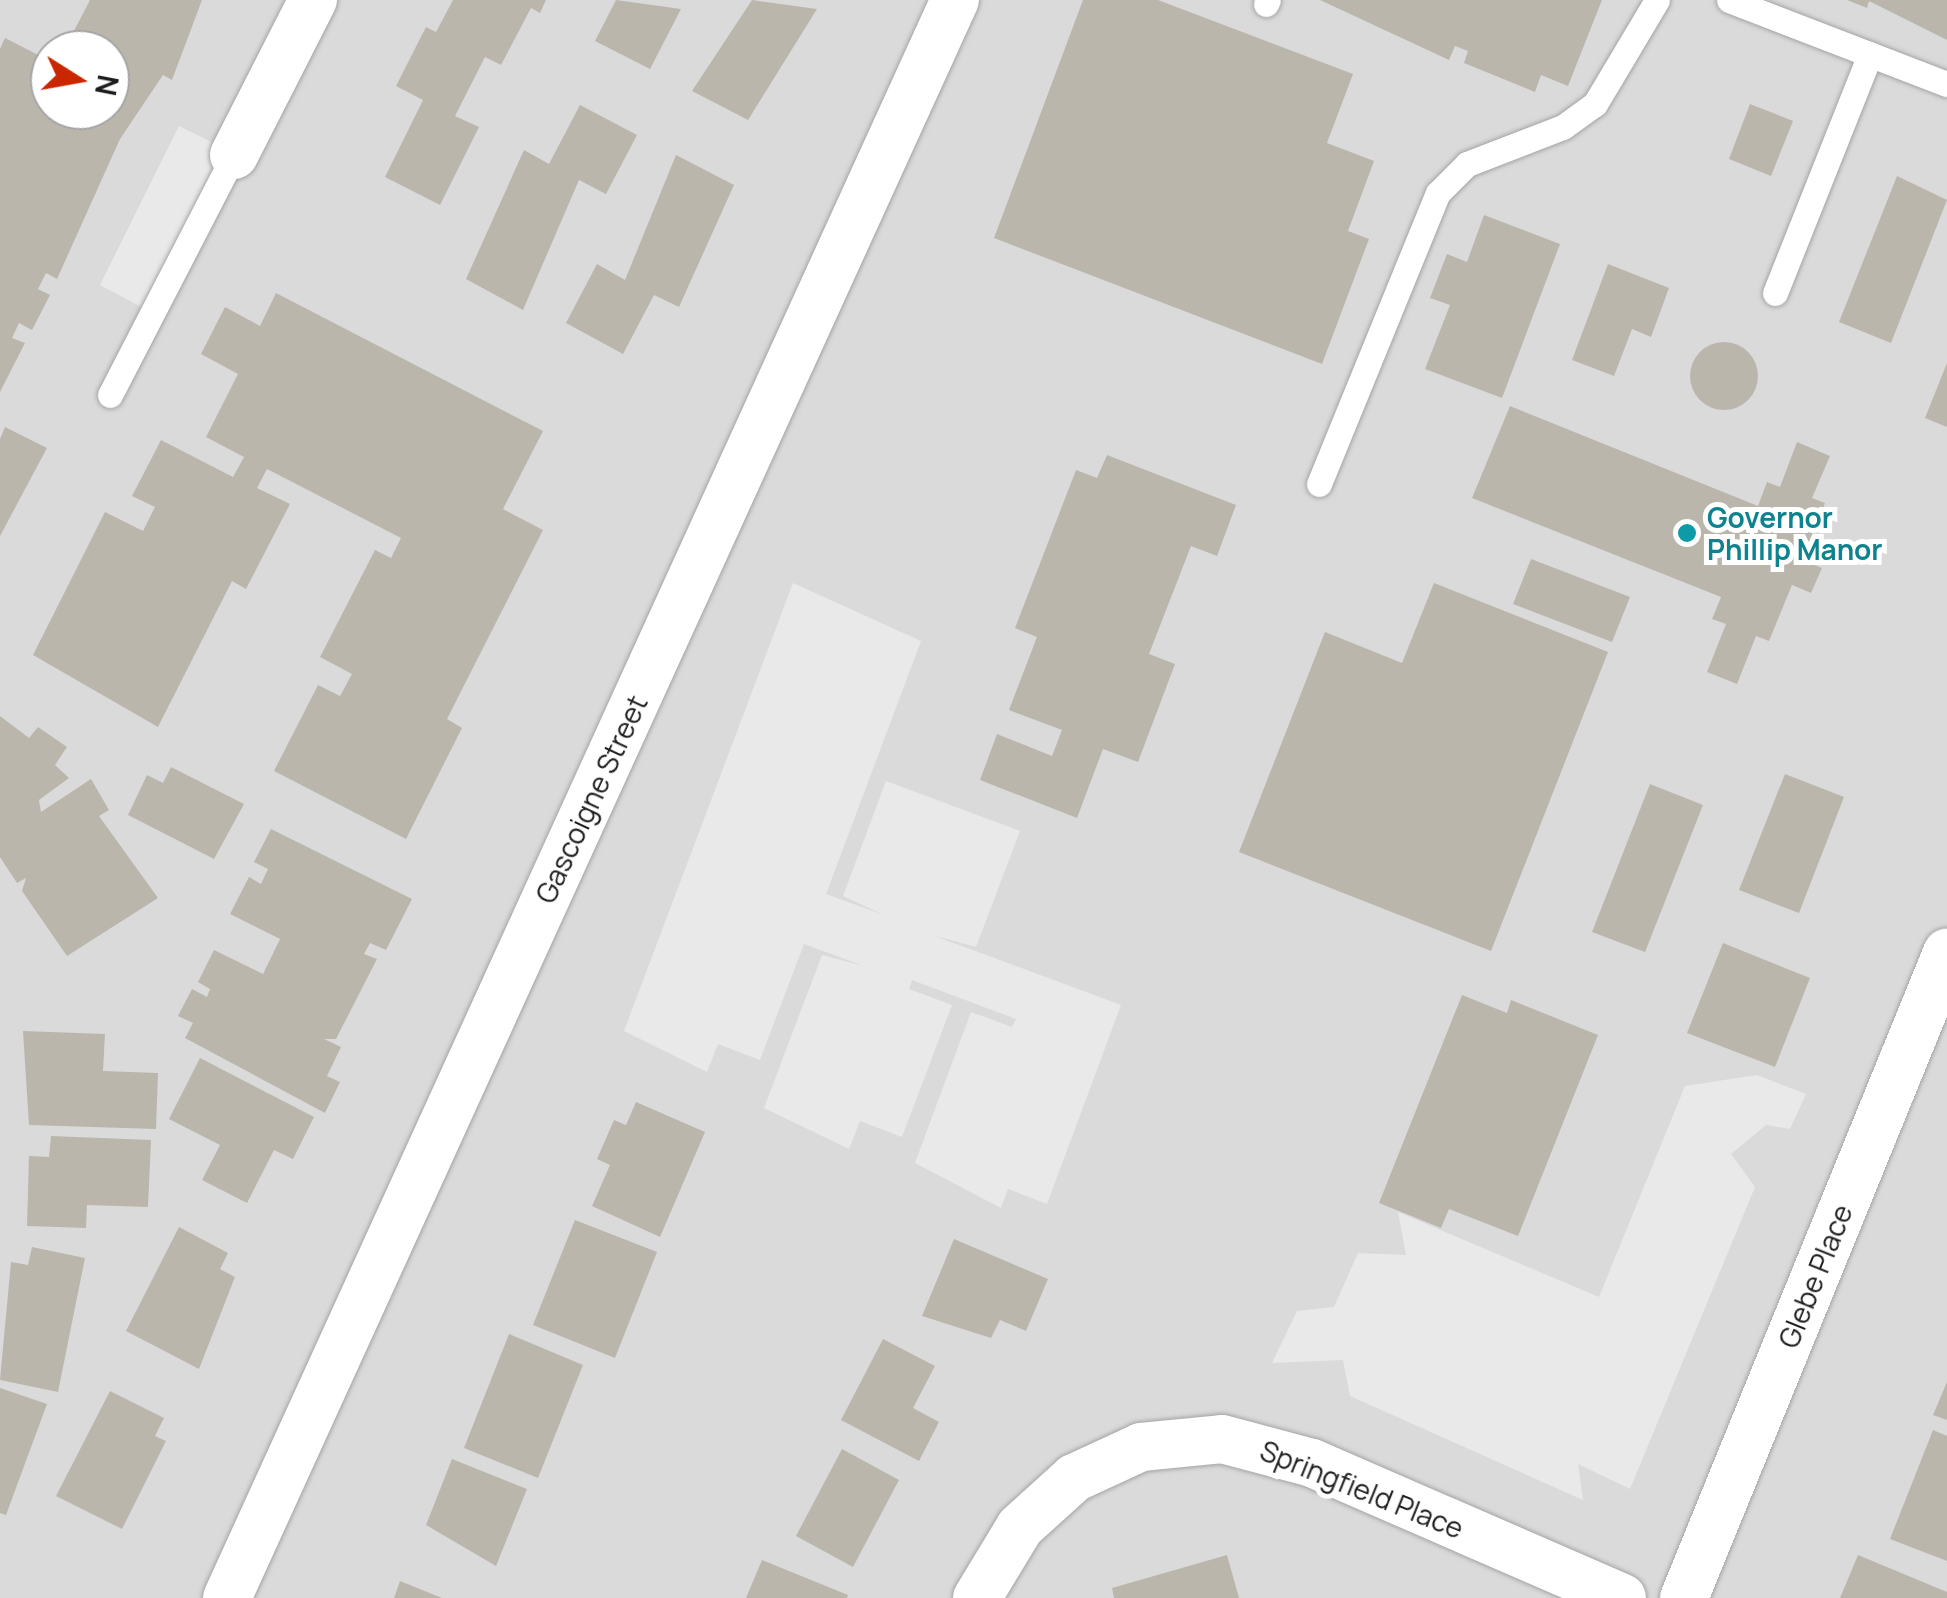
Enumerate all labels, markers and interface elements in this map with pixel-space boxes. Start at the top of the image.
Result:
north arrow [30,30,130,130]
text: N [87,72,128,99]
place label: Governor Phillip Manor [1707,500,1882,566]
marker: Governor Phillip Manor [1676,522,1698,544]
street label: Gascoigne Street [528,690,654,908]
street label: Glebe Place [1771,1199,1859,1353]
street label: Springfield Place [1256,1433,1468,1545]

